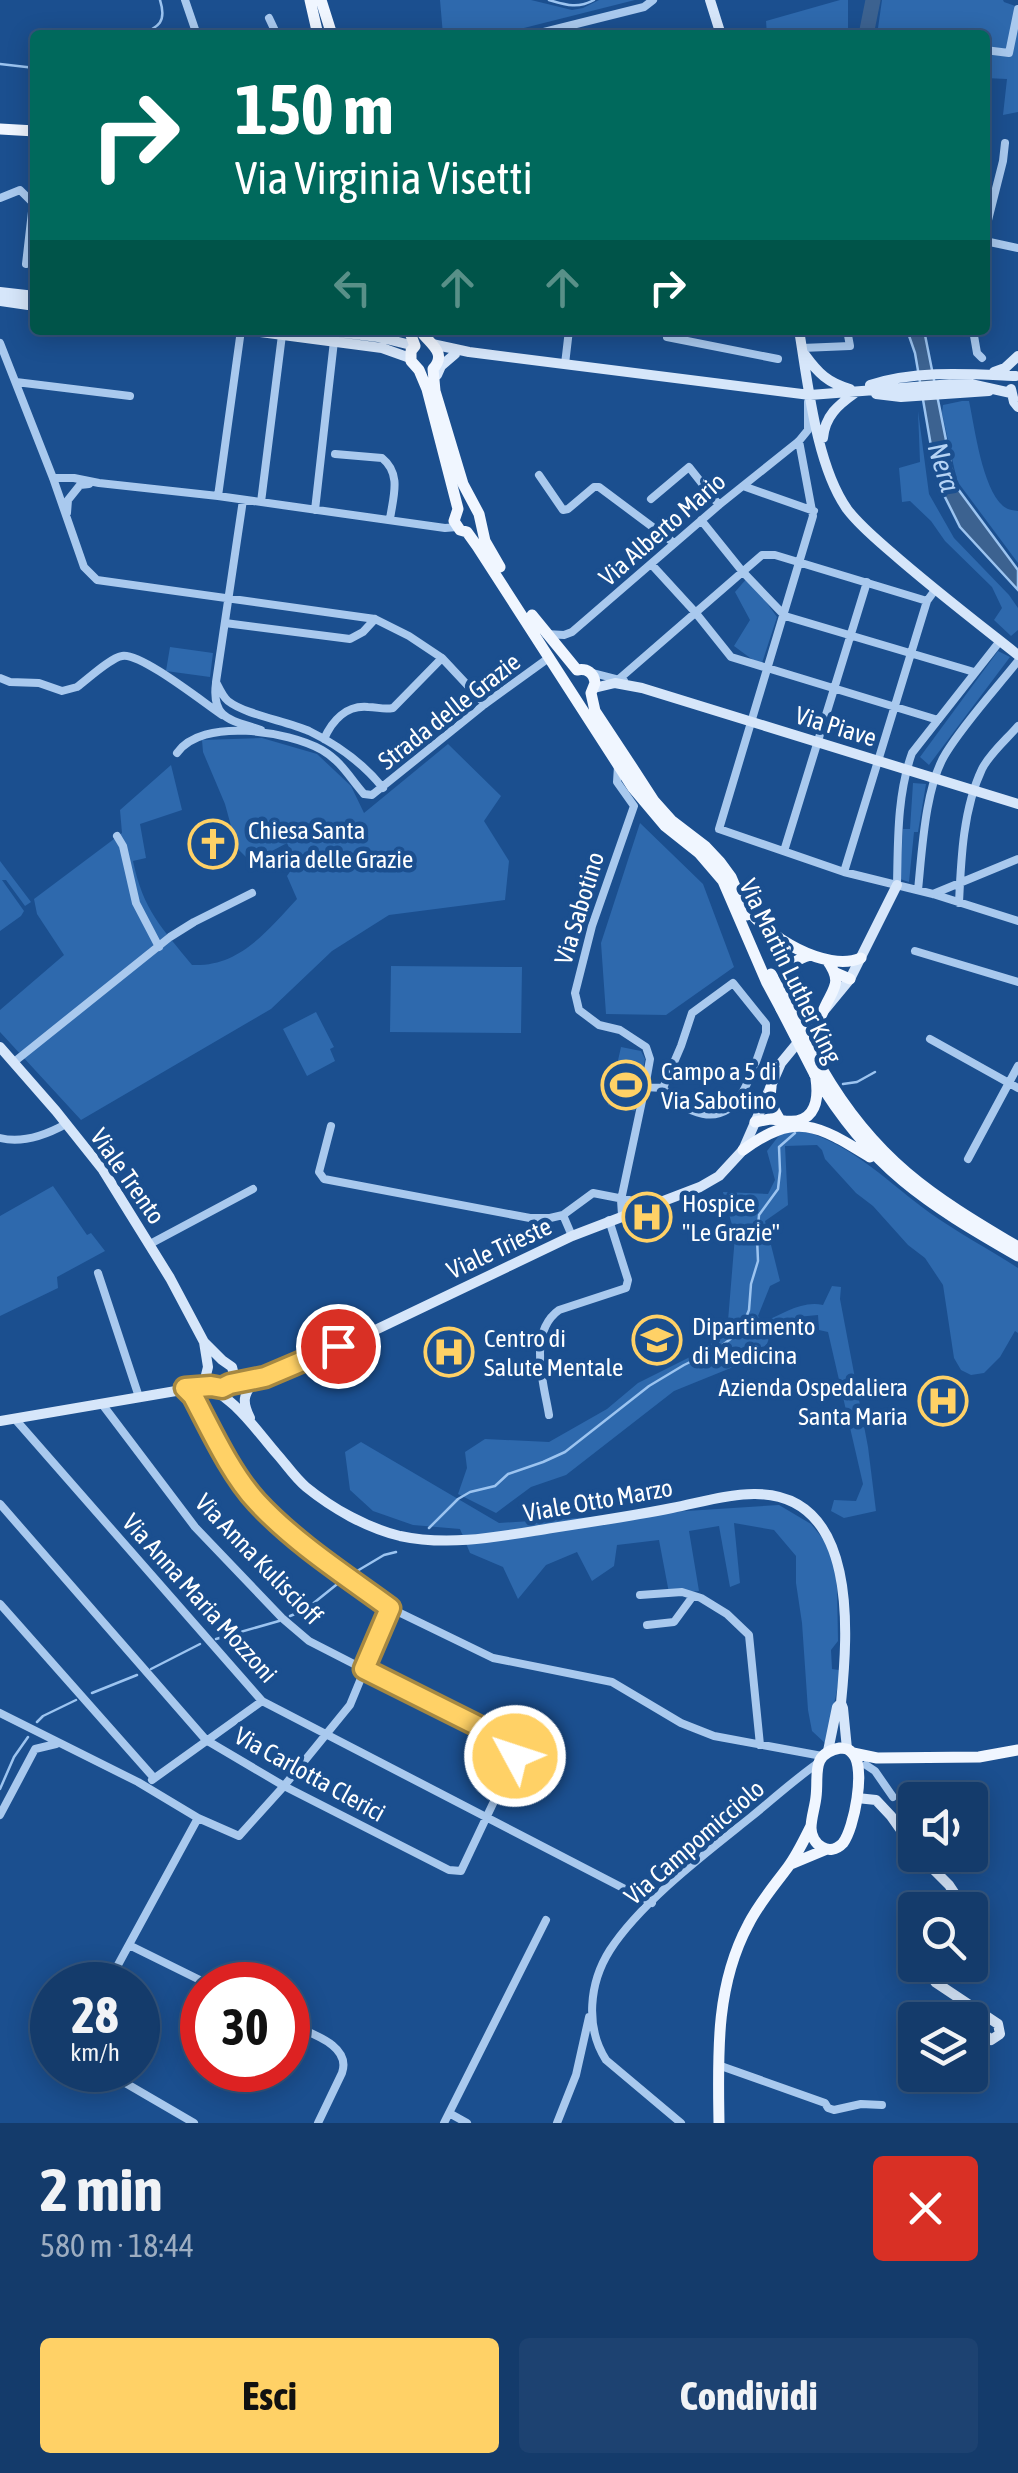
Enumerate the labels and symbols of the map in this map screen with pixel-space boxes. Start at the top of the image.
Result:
water label: Nera [921,439,967,495]
street label: Via Alberto Mario [593,467,731,591]
street label: Strada delle Grazie [373,647,525,775]
street label: Via Piave [792,700,880,752]
place label: Chiesa Santa Maria delle Grazie [248,816,413,873]
church icon: Chiesa Santa Maria delle Grazie [187,818,239,870]
street label: Via Sabotino [549,849,609,967]
street label: Via Martin Luther King [734,874,848,1068]
place label: Campo a 5 di Via Sabotino [661,1057,777,1114]
sports icon: Campo a 5 di Via Sabotino [600,1059,652,1111]
street label: Viale Trento [85,1123,171,1229]
place label: Hospice "Le Grazie" [682,1189,780,1246]
hospital icon: Hospice "Le Grazie" [621,1191,673,1243]
street label: Viale Trieste [442,1212,556,1284]
pin [296,1304,381,1389]
place label: Dipartimento di Medicina [692,1312,815,1369]
school or university icon: Dipartimento di Medicina [631,1314,683,1366]
place label: Centro di Salute Mentale [484,1324,623,1381]
hospital icon: Centro di Salute Mentale [423,1326,475,1378]
place label: Azienda Ospedaliera Santa Maria [718,1373,908,1430]
hospital icon: Azienda Ospedaliera Santa Maria [917,1375,969,1427]
street label: Viale Otto Marzo [521,1473,675,1527]
street label: Via Anna Kuliscioff [190,1488,328,1630]
street label: Via Anna Maria Mozzoni [117,1508,283,1688]
position arrow [463,1704,567,1808]
street label: Via Carlotta Clerici [230,1721,390,1827]
street label: Via Campomicciolo [619,1774,769,1910]
speed limit sign: 30 [180,1962,310,2092]

